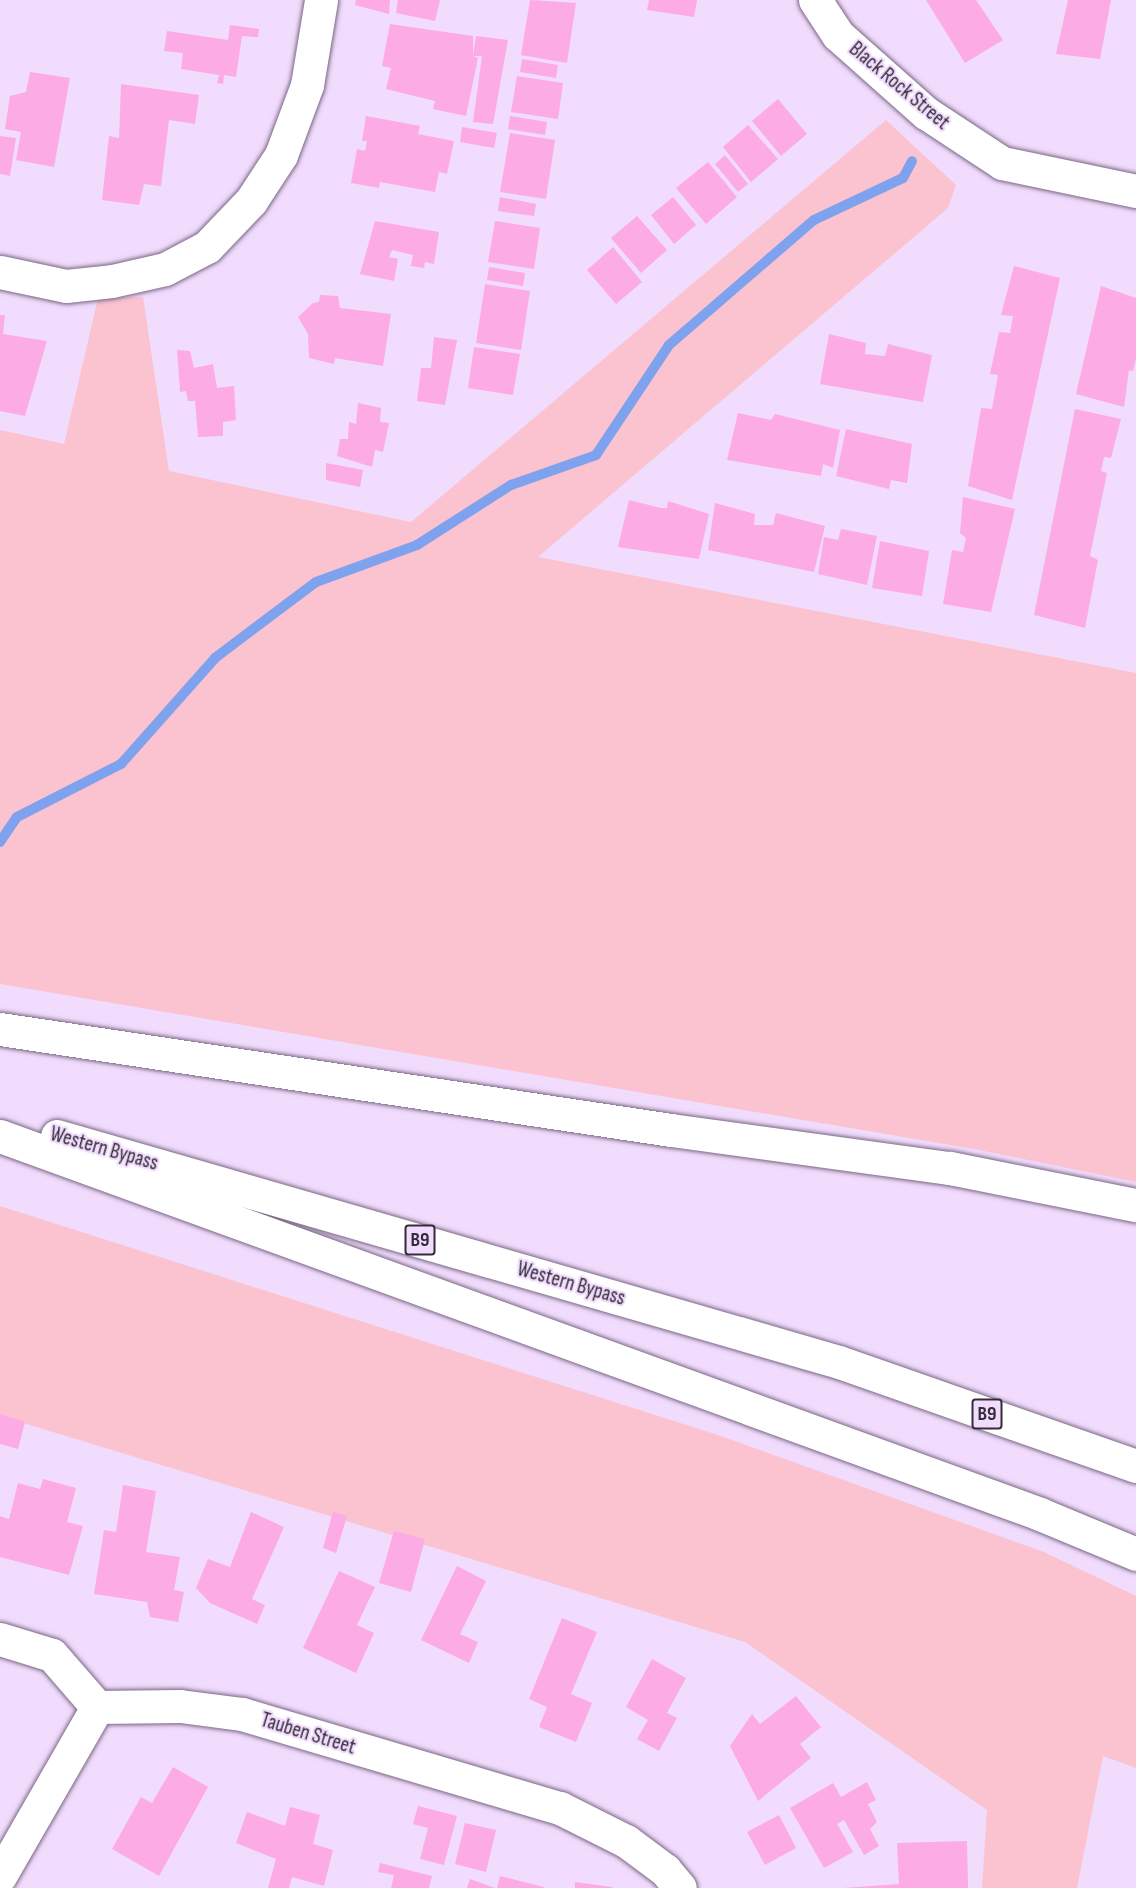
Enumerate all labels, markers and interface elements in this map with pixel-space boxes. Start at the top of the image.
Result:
street label: Black Rock Street [844,37,954,135]
street label: Western Bypass [47,1122,161,1176]
road number: B9 [404,1223,436,1257]
street label: Western Bypass [514,1257,628,1311]
road number: B9 [970,1397,1004,1431]
street label: Tauben Street [258,1708,358,1760]

